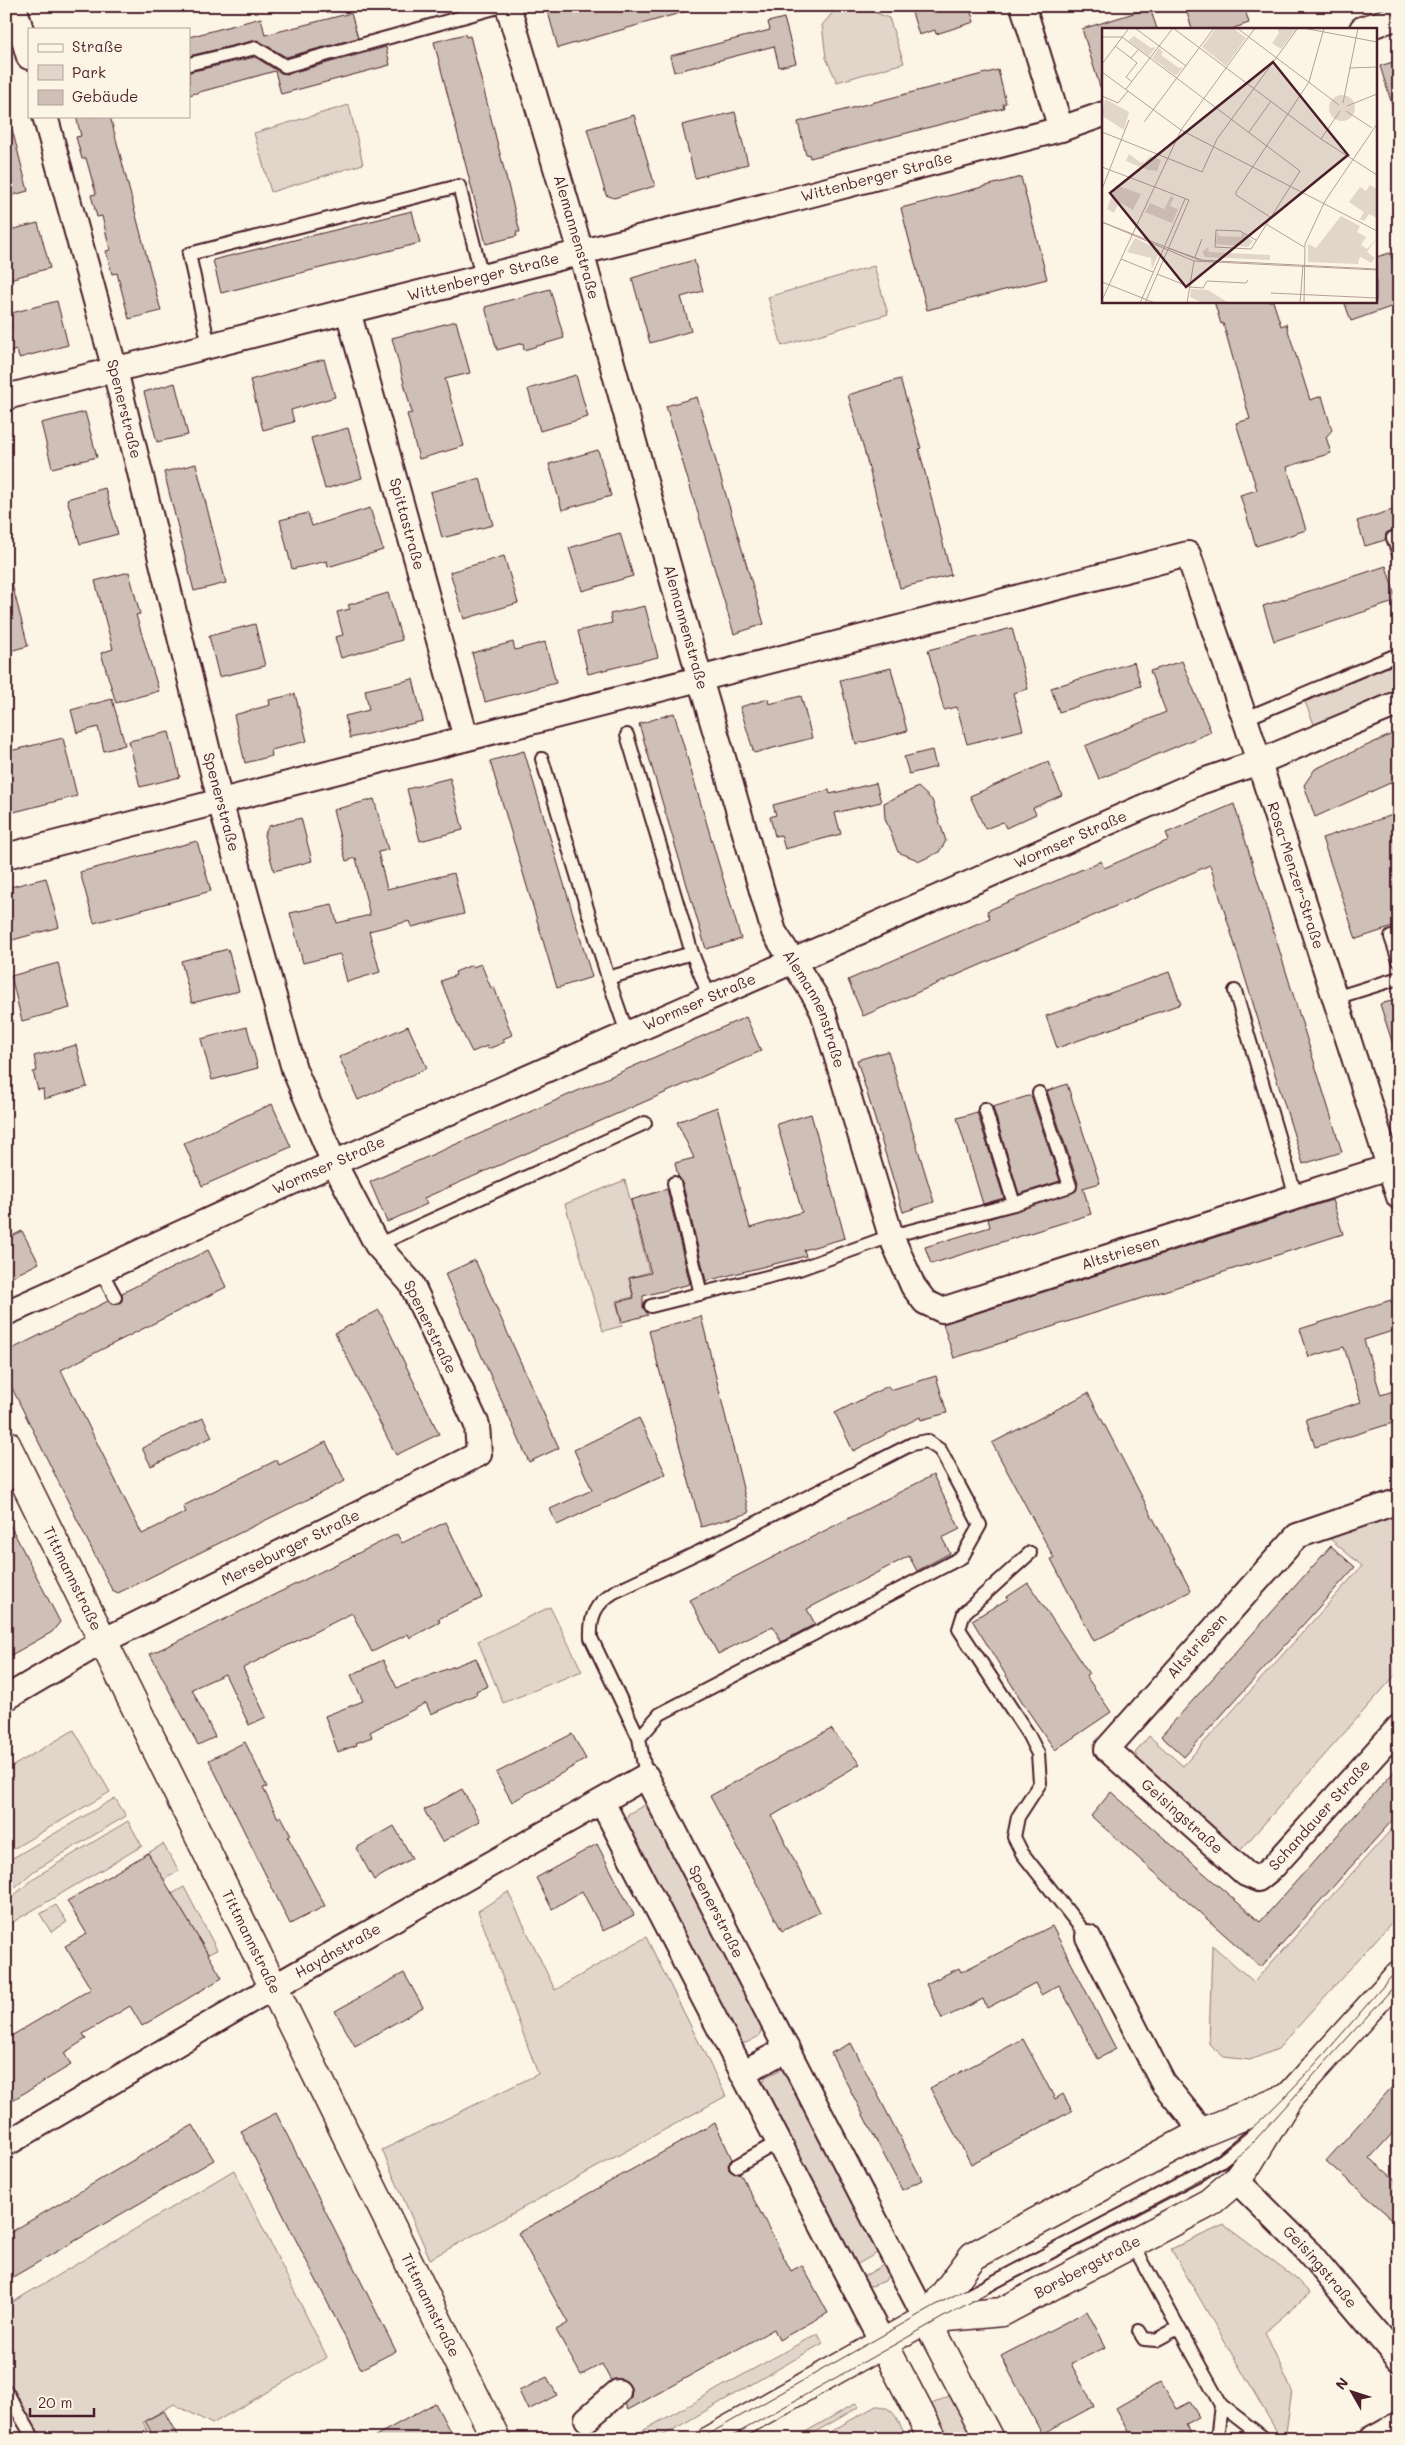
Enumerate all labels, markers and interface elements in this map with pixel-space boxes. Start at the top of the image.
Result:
legend [28,28,190,118]
inset map [1102,28,1378,302]
text: Straße [72,36,123,56]
text: Park [72,62,106,82]
text: Gebäude [72,86,138,106]
street label: Wittenberger Straße [798,147,954,206]
street label: Alemannenstraße [550,172,605,301]
street label: Wittenberger Straße [405,247,561,305]
street label: Spenerstraße [103,357,147,461]
street label: Spittastraße [386,476,430,572]
street label: Alemannenstraße [660,562,713,692]
street label: Spenerstraße [199,750,245,853]
street label: Rosa-Menzer-Straße [1263,799,1329,951]
street label: Wormser Straße [1011,805,1130,872]
street label: Alemannenstraße [779,946,850,1070]
street label: Wormser Straße [640,968,759,1035]
street label: Wormser Straße [269,1131,388,1199]
street label: Altstriesen [1078,1230,1162,1274]
street label: Spenerstraße [400,1276,462,1377]
street label: Merseburger Straße [218,1504,363,1590]
street label: Tittmannstraße [39,1523,107,1634]
street label: Altstriesen [1162,1609,1231,1682]
street label: Schandauer Straße [1264,1755,1374,1874]
street label: Geisingstraße [1137,1774,1228,1858]
street label: Spenerstraße [685,1861,749,1961]
street label: Tittmannstraße [218,1886,286,1997]
street label: Haydnstraße [291,1918,384,1982]
street label: Geisingstraße [1279,2221,1362,2312]
street label: Borsbergstraße [1030,2230,1144,2303]
street label: Tittmannstraße [397,2249,465,2360]
north arrow [1328,2368,1378,2418]
text: N [1331,2373,1352,2394]
scale bar [30,2385,94,2417]
text: 20 m [38,2392,72,2412]

